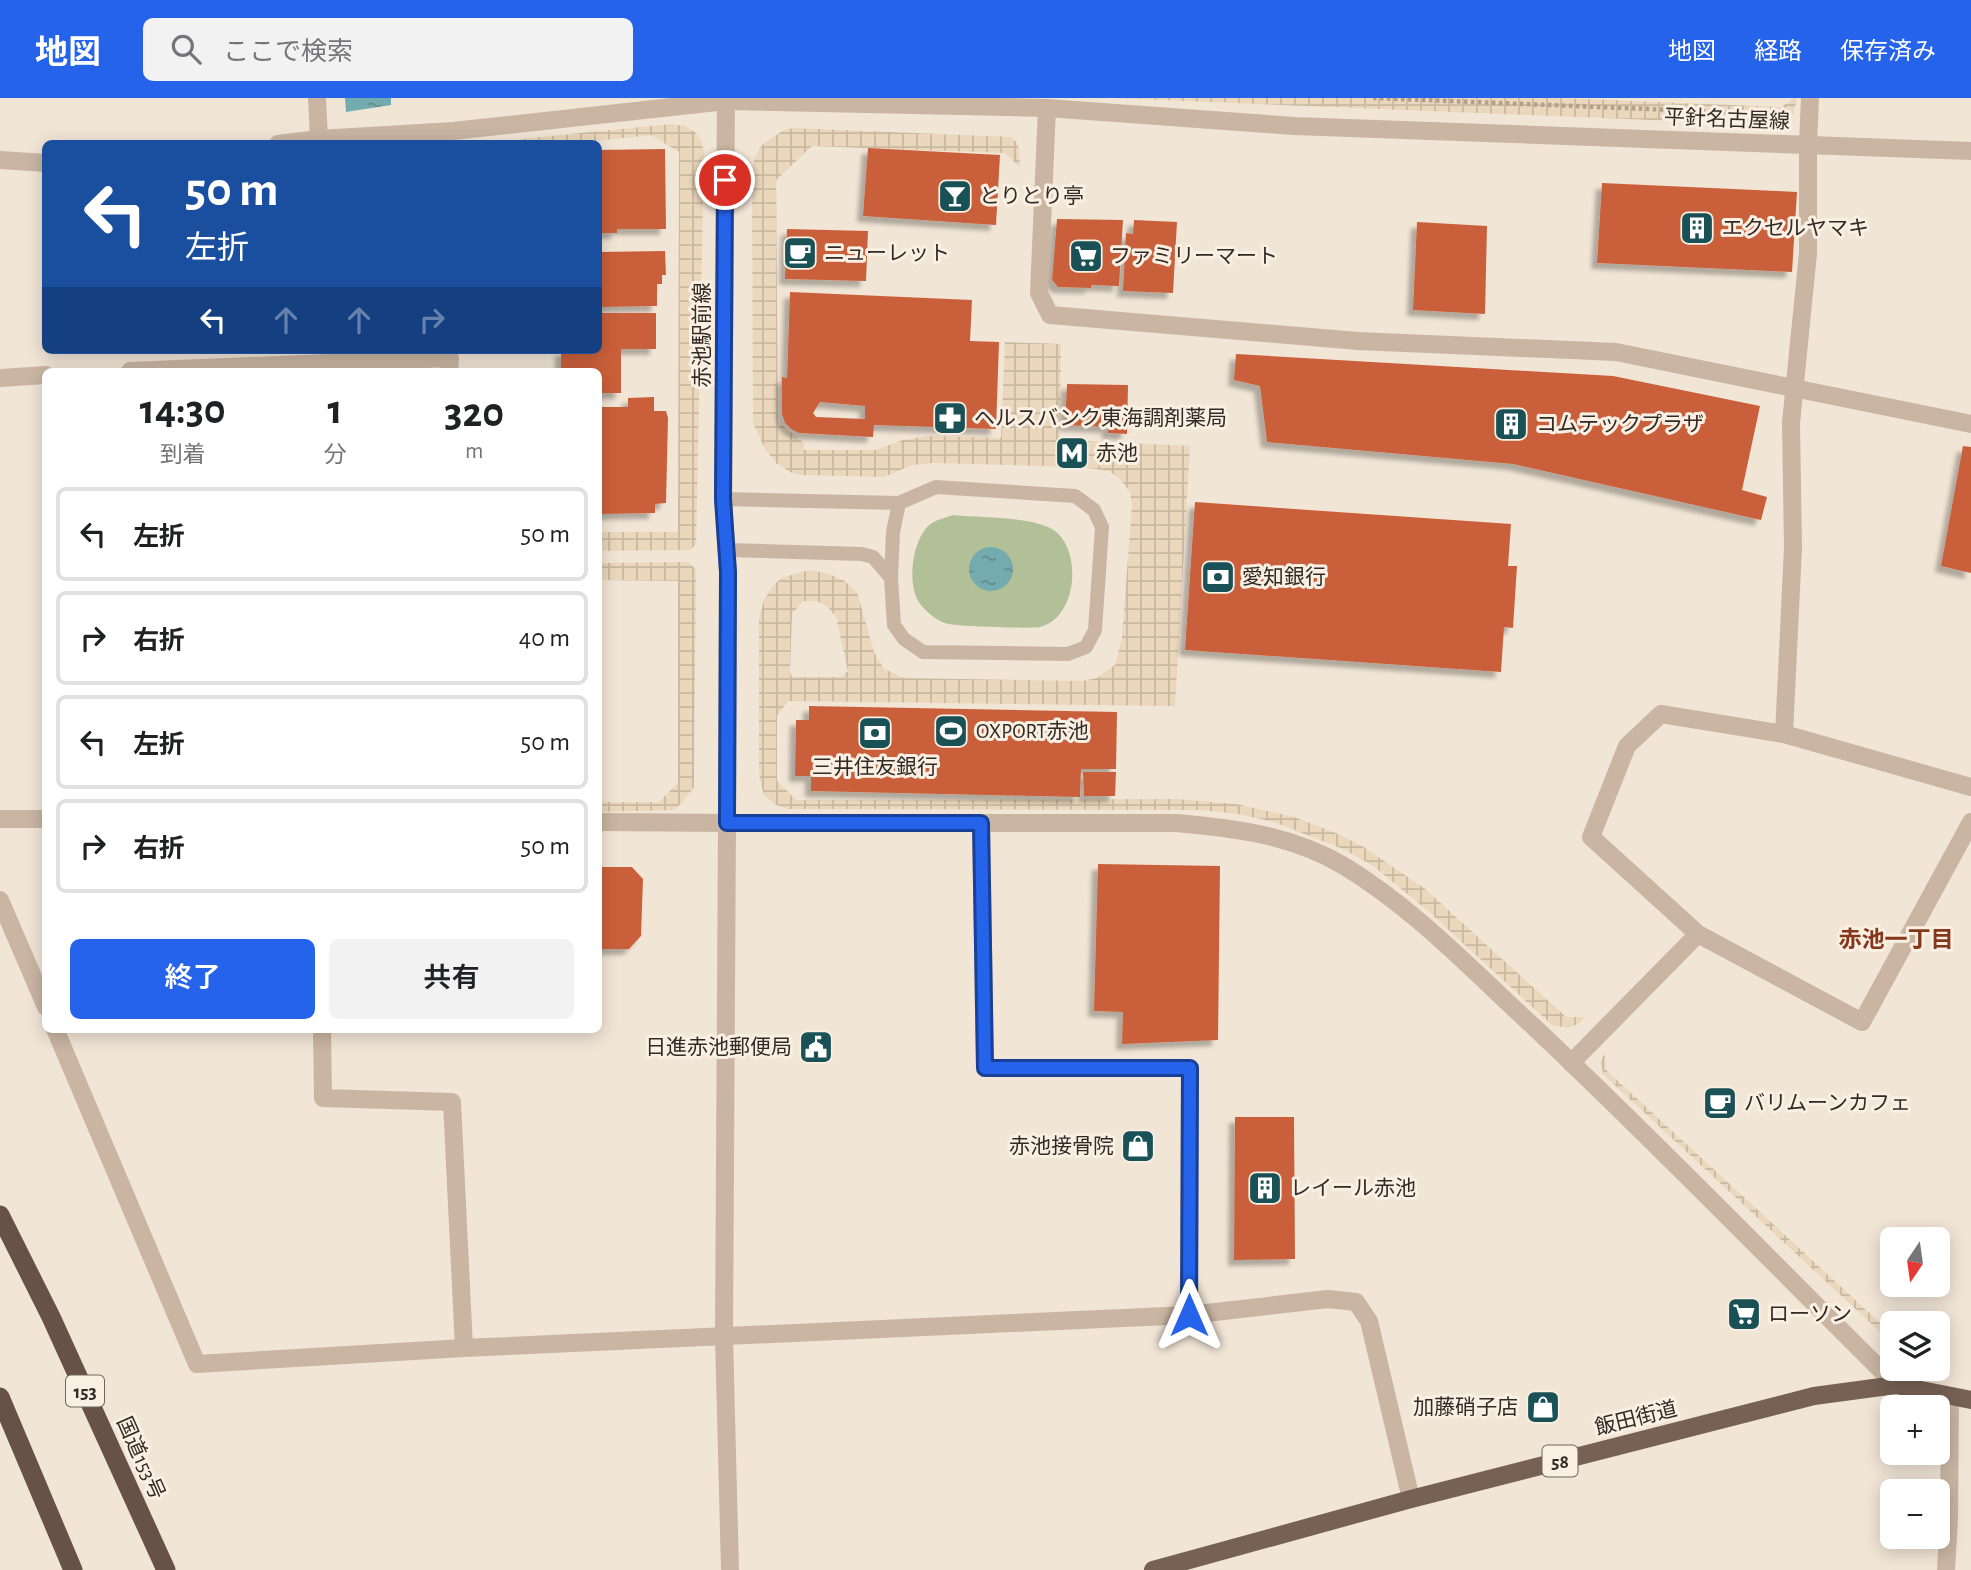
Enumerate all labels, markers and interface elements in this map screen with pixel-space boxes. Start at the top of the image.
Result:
search box [143,18,633,81]
icon: search [167,30,205,68]
text: 地図 [35,37,101,70]
text: ここで検索 [223,39,353,65]
text: 地図 [1668,40,1716,64]
text: 経路 [1754,40,1802,64]
text: 保存済み [1840,40,1936,64]
street label: 平針名古屋線 [1664,106,1790,132]
pin [695,150,755,210]
icon: arrive [706,161,744,199]
text: 50 m [185,166,279,215]
icon: left [70,168,161,259]
bar icon: とりとり亭 [936,177,974,215]
place label: とりとり亭 [979,185,1084,207]
building icon: エクセルヤマキ [1678,209,1716,247]
place label: エクセルヤマキ [1722,217,1869,239]
text: 左折 [185,232,249,264]
cafe icon: ニューレット [781,234,819,272]
supermarket icon: ファミリーマート [1067,237,1105,275]
place label: ニューレット [824,243,950,264]
place label: ファミリーマート [1110,246,1278,267]
street label: 赤池駅前線 [691,283,713,388]
icon: left [194,301,232,339]
icon: ahead [267,301,305,339]
icon: ahead [340,301,378,339]
icon: right [413,301,451,339]
text: 14:30 [140,389,226,431]
text: 1 [327,389,343,431]
text: 320 [444,392,504,434]
pharmacy icon: ヘルスバンク東海調剤薬局 [931,399,969,437]
building icon: コムテックプラザ [1492,405,1530,443]
place label: ヘルスバンク東海調剤薬局 [974,407,1227,429]
place label: コムテックプラザ [1536,413,1704,435]
metro station icon: 赤池 [1053,434,1091,472]
text: m [465,440,483,463]
place label: 赤池 [1096,442,1138,464]
text: 到着 [160,444,206,467]
text: 分 [324,444,347,467]
icon: left [74,515,112,553]
text: 50 m [520,521,570,547]
text: 左折 [133,524,185,550]
bank icon: 愛知銀行 [1199,558,1237,596]
place label: 愛知銀行 [1242,566,1326,588]
icon: right [74,619,112,657]
text: 40 m [519,625,570,651]
text: 右折 [133,628,185,654]
sports icon: OXPORT赤池 [932,712,970,750]
bank icon: 三井住友銀行 [856,714,894,752]
place label: OXPORT赤池 [976,720,1089,742]
icon: left [74,723,112,761]
text: 50 m [520,729,570,755]
text: 左折 [133,732,185,758]
place label: 三井住友銀行 [812,756,938,778]
icon: right [74,827,112,865]
text: 50 m [520,833,570,859]
text: 右折 [133,836,185,862]
district label: 赤池一丁目 [1839,927,1954,952]
button: 終了 [70,939,315,1019]
button: 共有 [329,939,574,1019]
public building icon: 日進赤池郵便局 [797,1028,835,1066]
place label: 日進赤池郵便局 [645,1036,792,1058]
cafe icon: バリムーンカフェ [1701,1084,1739,1122]
place label: バリムーンカフェ [1744,1092,1911,1114]
shop icon: 赤池接骨院 [1119,1127,1157,1165]
place label: 赤池接骨院 [1009,1135,1114,1157]
building icon: レイール赤池 [1246,1169,1284,1207]
place label: レイール赤池 [1290,1177,1416,1199]
north arrow [1880,1227,1950,1297]
map controls [1880,1227,1950,1549]
position arrow [1152,1278,1226,1352]
supermarket icon: ローソン [1725,1295,1763,1333]
place label: ローソン [1768,1304,1852,1325]
button: layers [1880,1311,1950,1381]
road number: 153 [66,1376,104,1406]
shop icon: 加藤硝子店 [1524,1388,1562,1426]
button: + [1880,1395,1950,1465]
place label: 加藤硝子店 [1413,1396,1518,1418]
street label: 飯田街道 [1593,1397,1679,1439]
street label: 国道153号 [113,1413,169,1503]
road number: 58 [1542,1446,1578,1476]
button: − [1880,1479,1950,1549]

